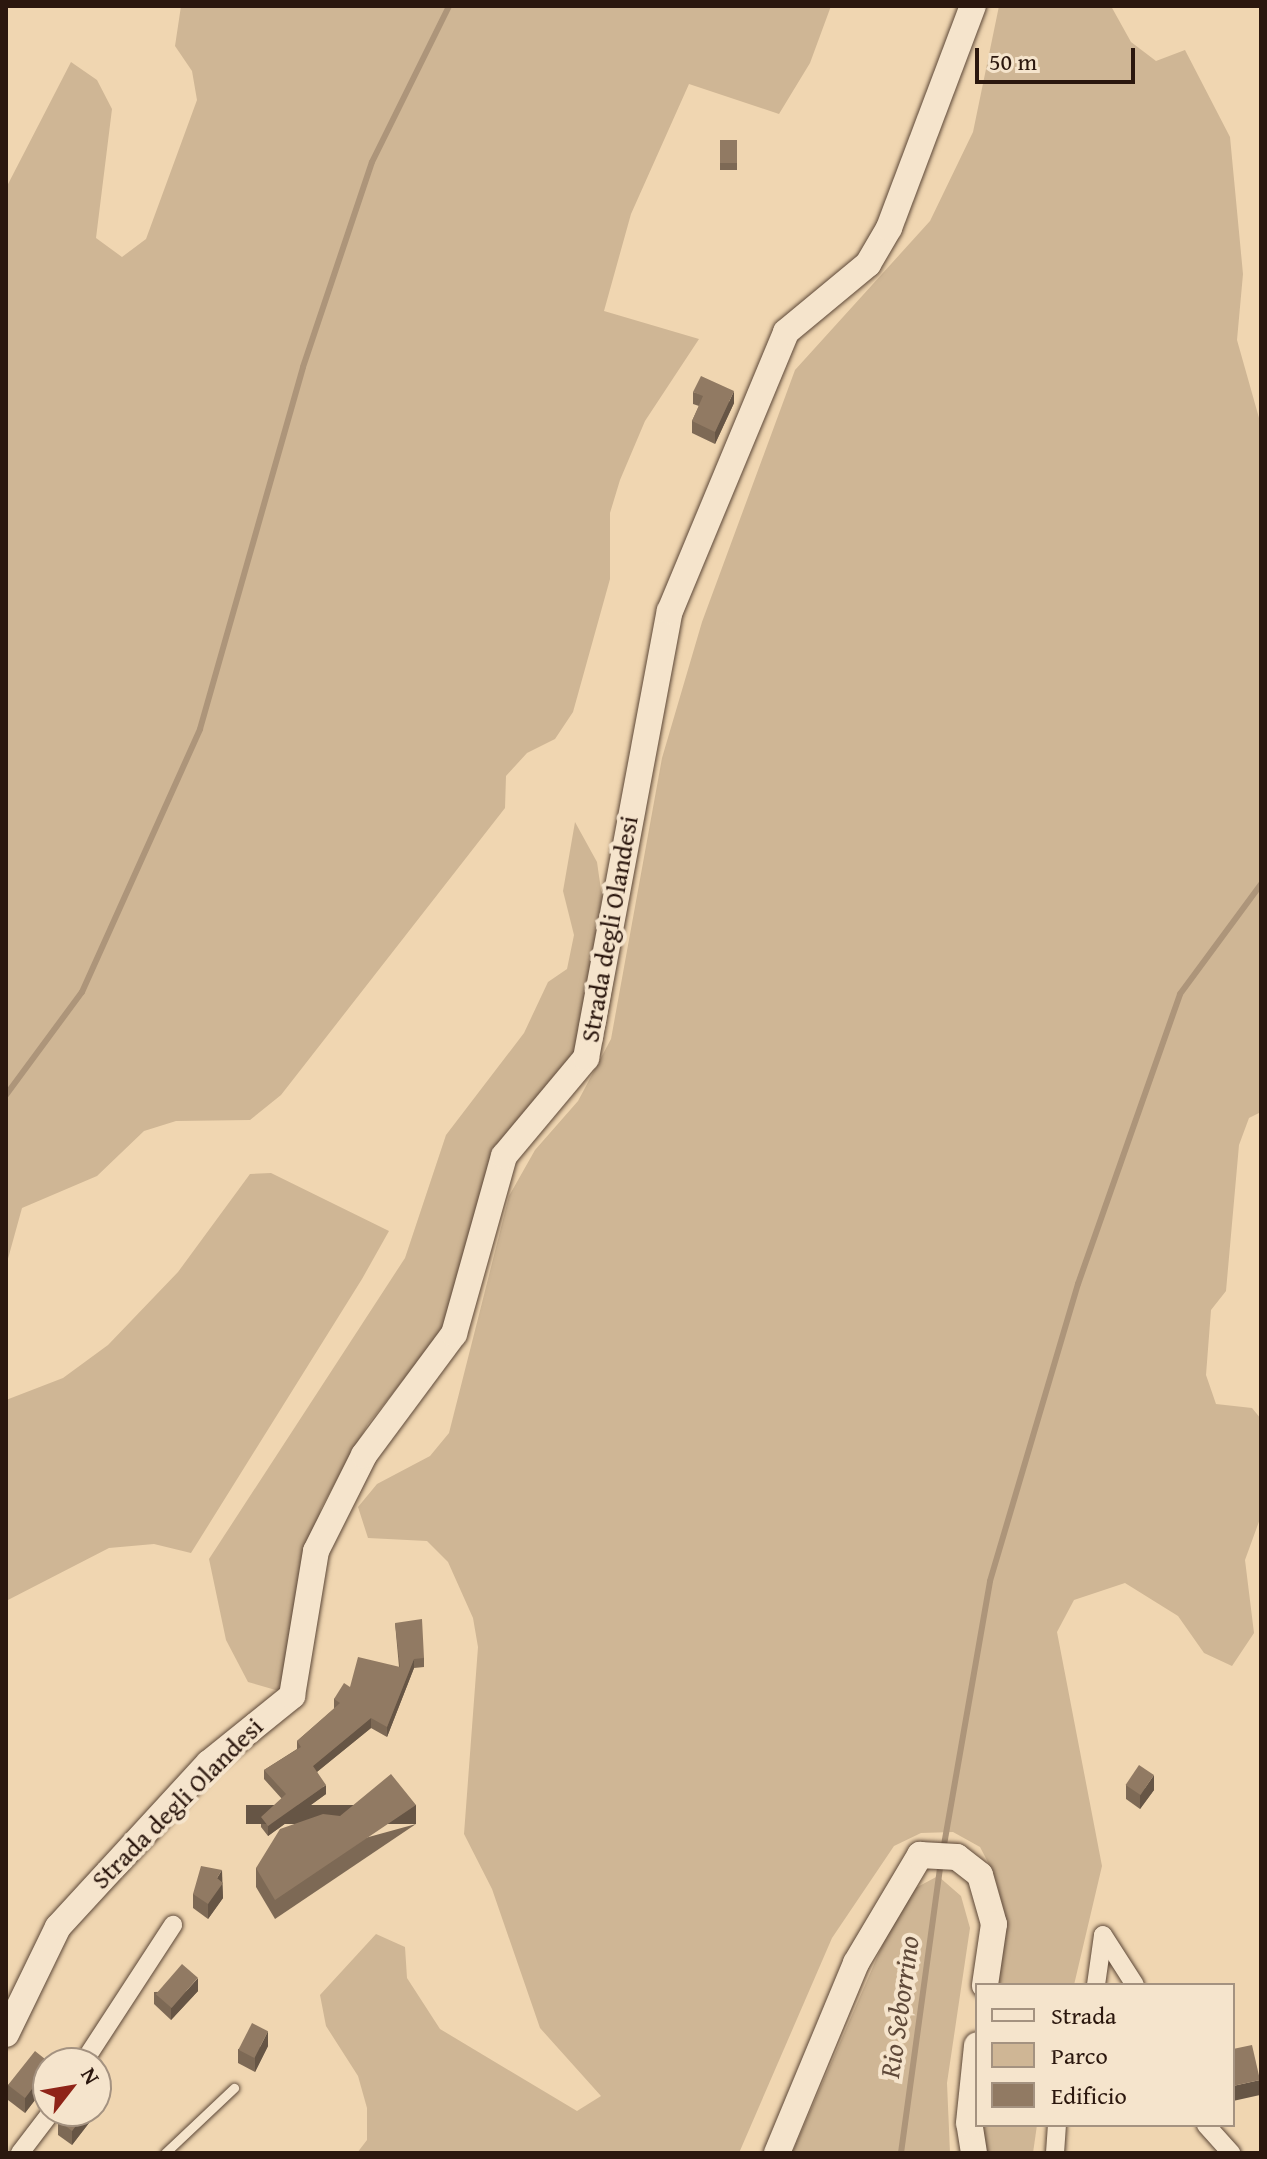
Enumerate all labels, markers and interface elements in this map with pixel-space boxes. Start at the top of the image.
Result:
scale bar [979,32,1139,82]
text: 50 m [989,44,1037,79]
street label: Strada degli Olandesi [574,813,644,1045]
street label: Strada degli Olandesi [85,1711,269,1895]
water label: Rio Seborrino [872,1934,926,2080]
legend [975,1983,1235,2127]
text: Strada [1051,1998,1116,2033]
text: Parco [1051,2038,1108,2073]
north arrow [32,2047,112,2127]
text: N [73,2061,108,2090]
text: Edificio [1051,2078,1127,2113]

